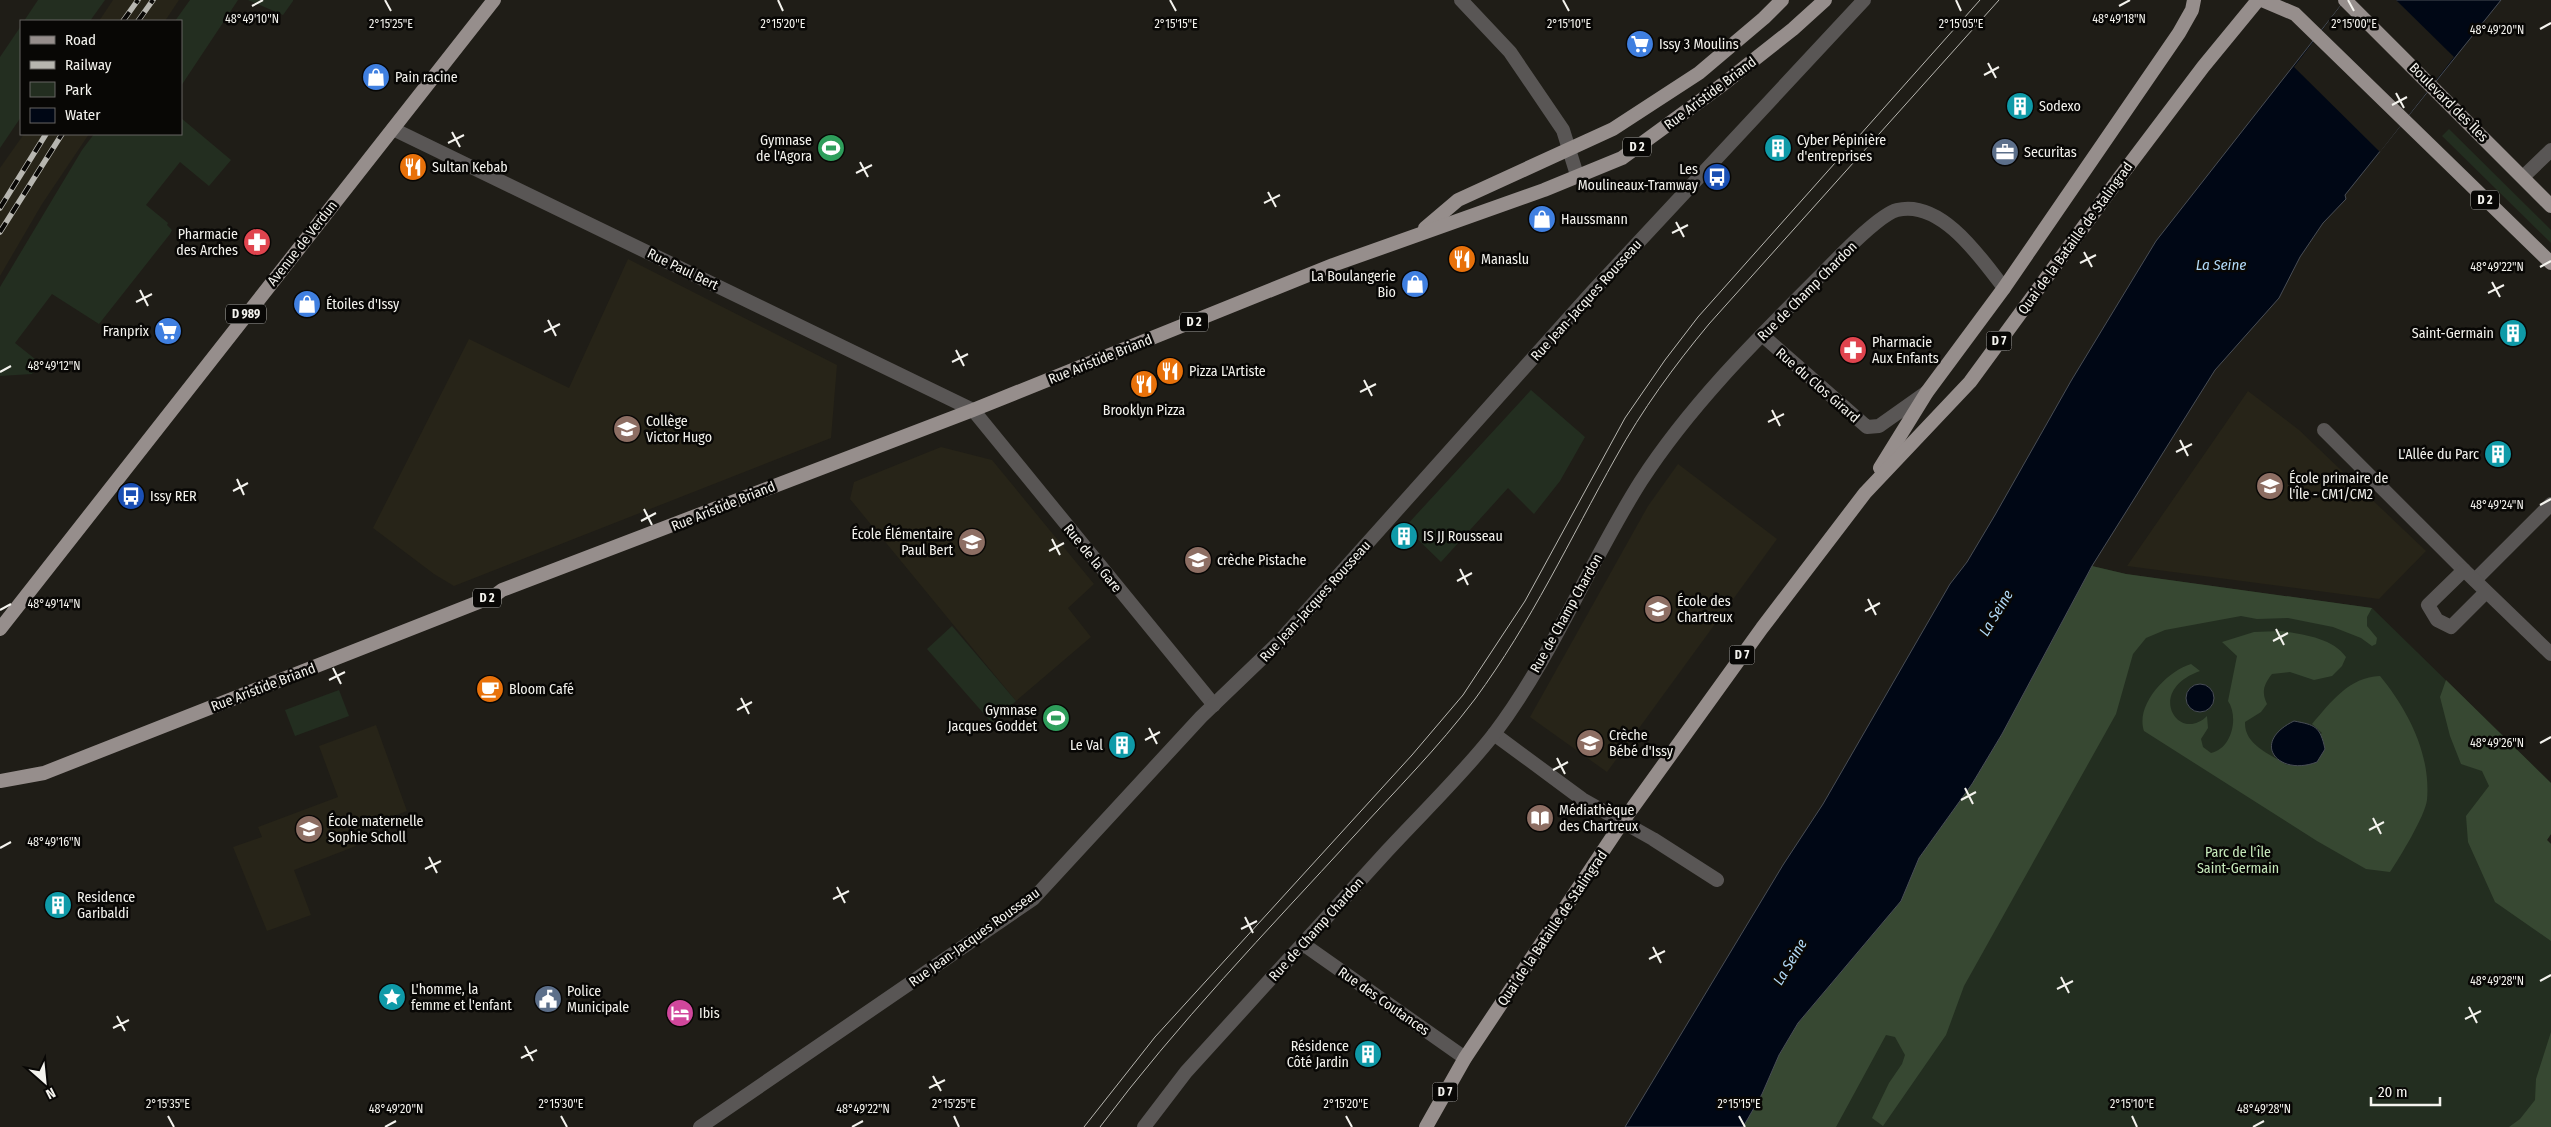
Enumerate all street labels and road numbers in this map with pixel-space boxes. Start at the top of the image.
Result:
street label: Rue Aristide Briand [1661,53,1760,133]
street label: Boulevard des Îles [2406,59,2492,145]
road number: D 2 [1623,138,1651,156]
street label: Quai de la Bataille de Stalingrad [2014,159,2136,318]
road number: D 2 [2471,190,2499,210]
street label: Avenue de Verdun [264,197,341,289]
street label: Rue Jean-Jacques Rousseau [1527,236,1645,364]
street label: Rue de Champ Chardon [1754,238,1861,345]
street label: Rue Paul Bert [644,245,721,294]
road number: D 989 [226,304,266,324]
road number: D 2 [1180,313,1208,332]
street label: Rue Aristide Briand [1046,331,1155,388]
road number: D 7 [1986,332,2012,351]
street label: Rue du Clos Girard [1772,344,1863,426]
street label: Rue Aristide Briand [669,478,778,535]
street label: Rue de la Gare [1060,521,1125,596]
street label: Rue Jean-Jacques Rousseau [1256,537,1374,665]
street label: Rue de Champ Chardon [1527,551,1606,676]
road number: D 2 [473,588,501,608]
road number: D 7 [1730,646,1754,664]
street label: Rue Aristide Briand [209,660,318,715]
street label: Quai de la Bataille de Stalingrad [1494,847,1611,1009]
street label: Rue de Champ Chardon [1265,874,1367,985]
street label: Rue Jean-Jacques Rousseau [906,884,1043,991]
street label: Rue des Coutances [1335,964,1433,1039]
road number: D 7 [1432,1082,1458,1102]

